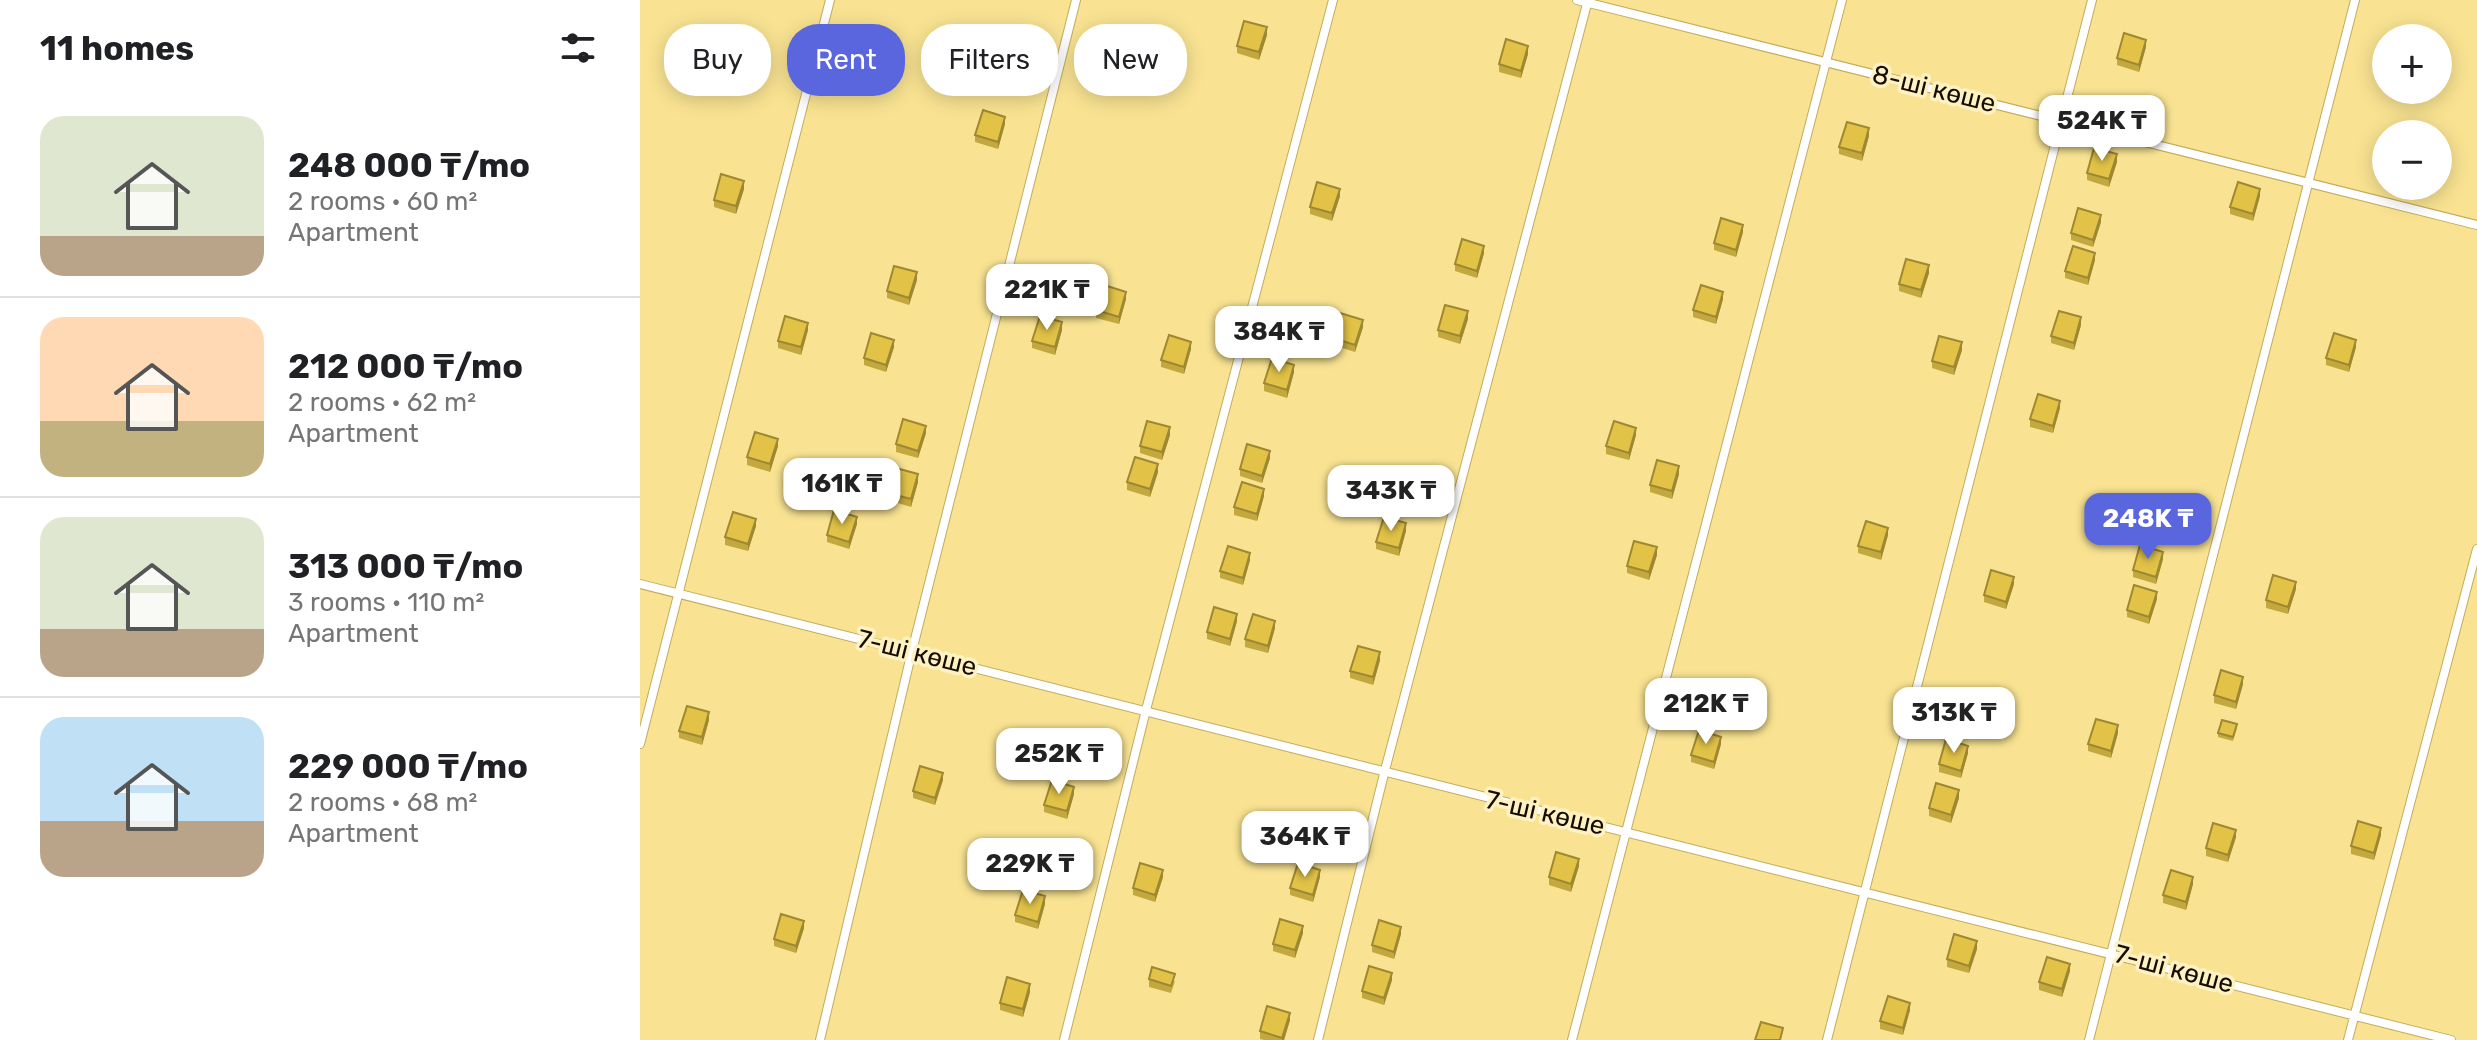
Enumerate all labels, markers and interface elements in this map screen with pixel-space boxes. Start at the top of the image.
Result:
chip: Buy [664,24,771,96]
chip: Rent [787,24,905,96]
chip: Filters [921,24,1058,96]
chip: New [1074,24,1187,96]
map controls [2372,24,2452,200]
button: + [2372,24,2452,104]
icon: filters [556,26,600,70]
text: 11 homes [40,28,194,69]
street label: 8-ші көше [1869,59,1999,119]
pin: 524K ₸ [2037,95,2167,163]
text: 524K ₸ [2057,105,2147,136]
button: − [2372,120,2452,200]
text: 248 000 ₸/mo [288,145,530,186]
icon: home [104,148,200,244]
text: 2 rooms · 60 m² [288,186,477,217]
text: Apartment [288,217,419,248]
pin: 221K ₸ [982,264,1112,332]
text: 221K ₸ [1004,274,1090,305]
pin: 384K ₸ [1214,306,1344,374]
text: 384K ₸ [1233,316,1325,347]
text: 212 000 ₸/mo [288,346,523,387]
icon: home [104,349,200,445]
text: 2 rooms · 62 m² [288,387,476,418]
text: Apartment [288,418,419,449]
pin: 161K ₸ [777,458,907,526]
pin: 343K ₸ [1326,465,1456,533]
text: 161K ₸ [801,468,883,499]
text: 343K ₸ [1345,475,1437,506]
pin: 248K ₸ [2083,493,2213,561]
text: 248K ₸ [2102,503,2194,534]
text: 313 000 ₸/mo [288,546,523,587]
icon: home [104,549,200,645]
text: 3 rooms · 110 m² [288,587,484,618]
text: Apartment [288,618,419,649]
street label: 7-ші көше [854,623,980,683]
pin: 212K ₸ [1641,678,1771,746]
pin: 313K ₸ [1889,687,2019,755]
text: 212K ₸ [1663,688,1749,719]
text: 313K ₸ [1911,697,1997,728]
pin: 252K ₸ [994,728,1124,796]
text: 252K ₸ [1014,738,1104,769]
text: 229 000 ₸/mo [288,746,528,787]
icon: home [104,749,200,845]
street label: 7-ші көше [1482,784,1608,842]
text: 2 rooms · 68 m² [288,787,477,818]
pin: 364K ₸ [1240,811,1370,879]
text: Apartment [288,818,419,849]
text: 364K ₸ [1260,821,1350,852]
pin: 229K ₸ [965,838,1095,906]
text: 229K ₸ [985,848,1075,879]
street label: 7-ші көше [2111,938,2237,1000]

